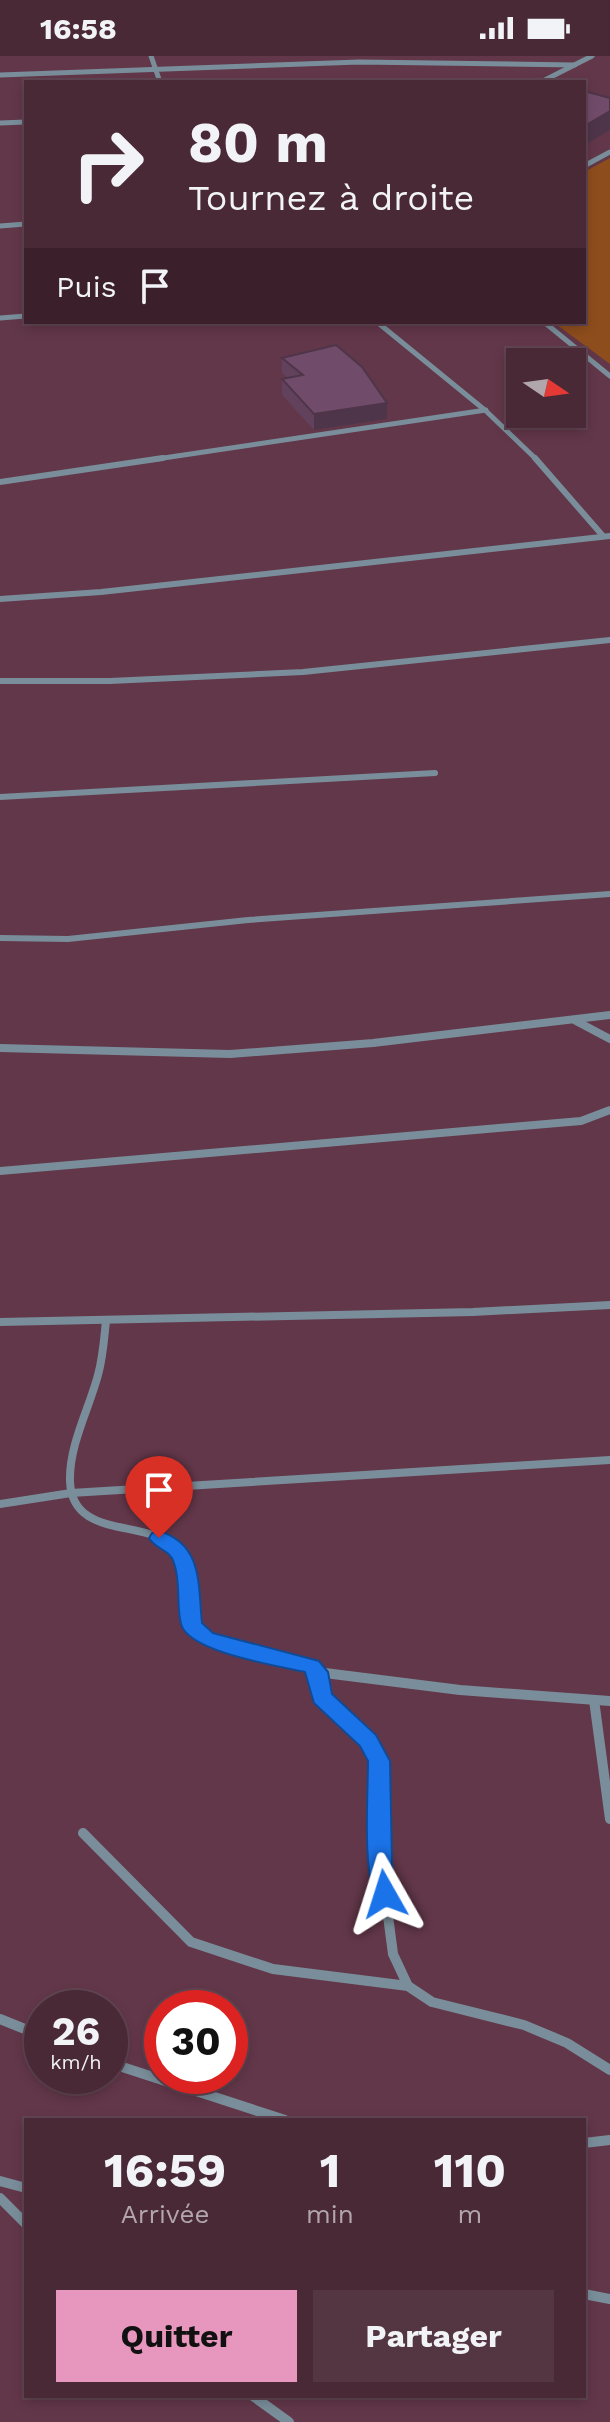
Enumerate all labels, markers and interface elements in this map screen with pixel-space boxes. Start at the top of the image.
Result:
text: 16:58 [40,11,117,46]
text: 80 m [188,110,328,176]
icon: right [56,112,160,216]
text: Tournez à droite [188,177,474,219]
icon: arrive [133,264,177,308]
text: Puis [56,269,117,304]
north arrow [506,348,586,428]
map controls [506,348,586,428]
pin [125,1456,193,1538]
icon: arrive [137,1468,181,1512]
position arrow [343,1852,427,1936]
speed limit sign: 30 [144,1990,248,2094]
text: 26 [52,2008,100,2055]
text: km/h [50,2050,102,2074]
text: 16:59 [104,2142,226,2199]
text: 1 [320,2142,340,2199]
text: 110 [434,2142,506,2199]
text: Arrivée [121,2199,209,2229]
text: min [306,2199,354,2229]
text: m [458,2199,482,2229]
button: Quitter [56,2290,297,2382]
button: Partager [313,2290,554,2382]

